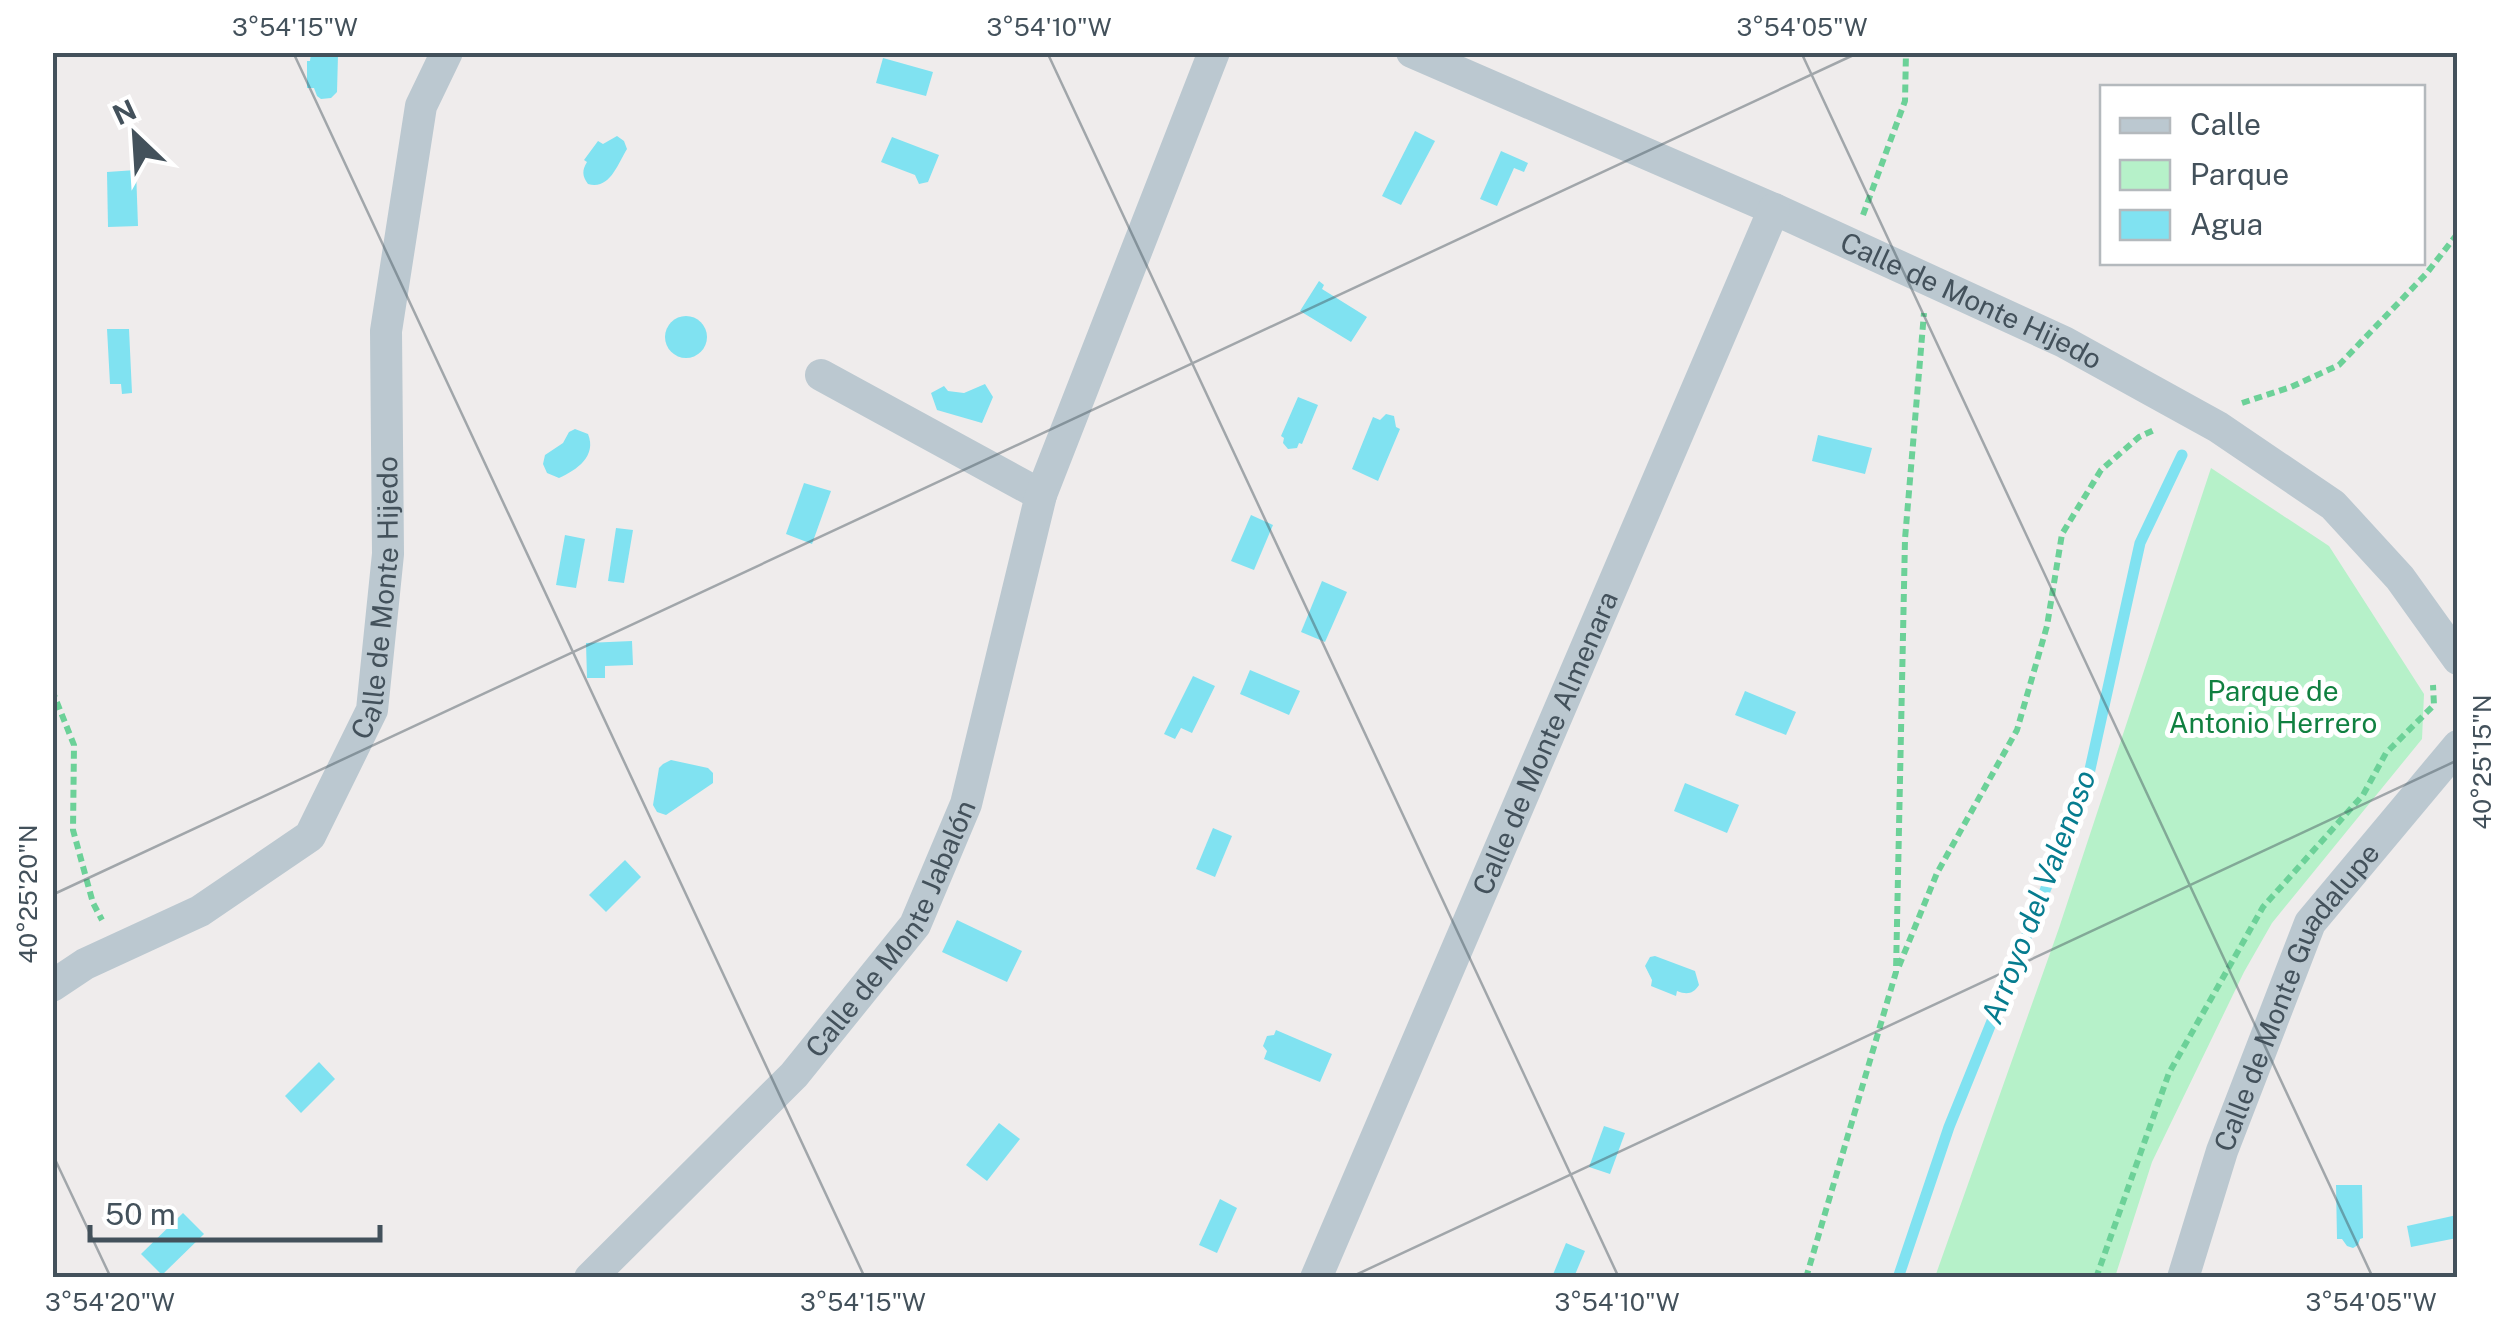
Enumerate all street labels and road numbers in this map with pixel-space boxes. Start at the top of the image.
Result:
street label: Calle de Monte Hijedo [1835,225,2108,376]
street label: Calle de Monte Hijedo [343,456,405,744]
street label: Calle de Monte Almenara [1465,586,1624,899]
street label: Calle de Monte Jabalón [798,795,982,1063]
street label: Calle de Monte Guadalupe [2206,836,2386,1156]

